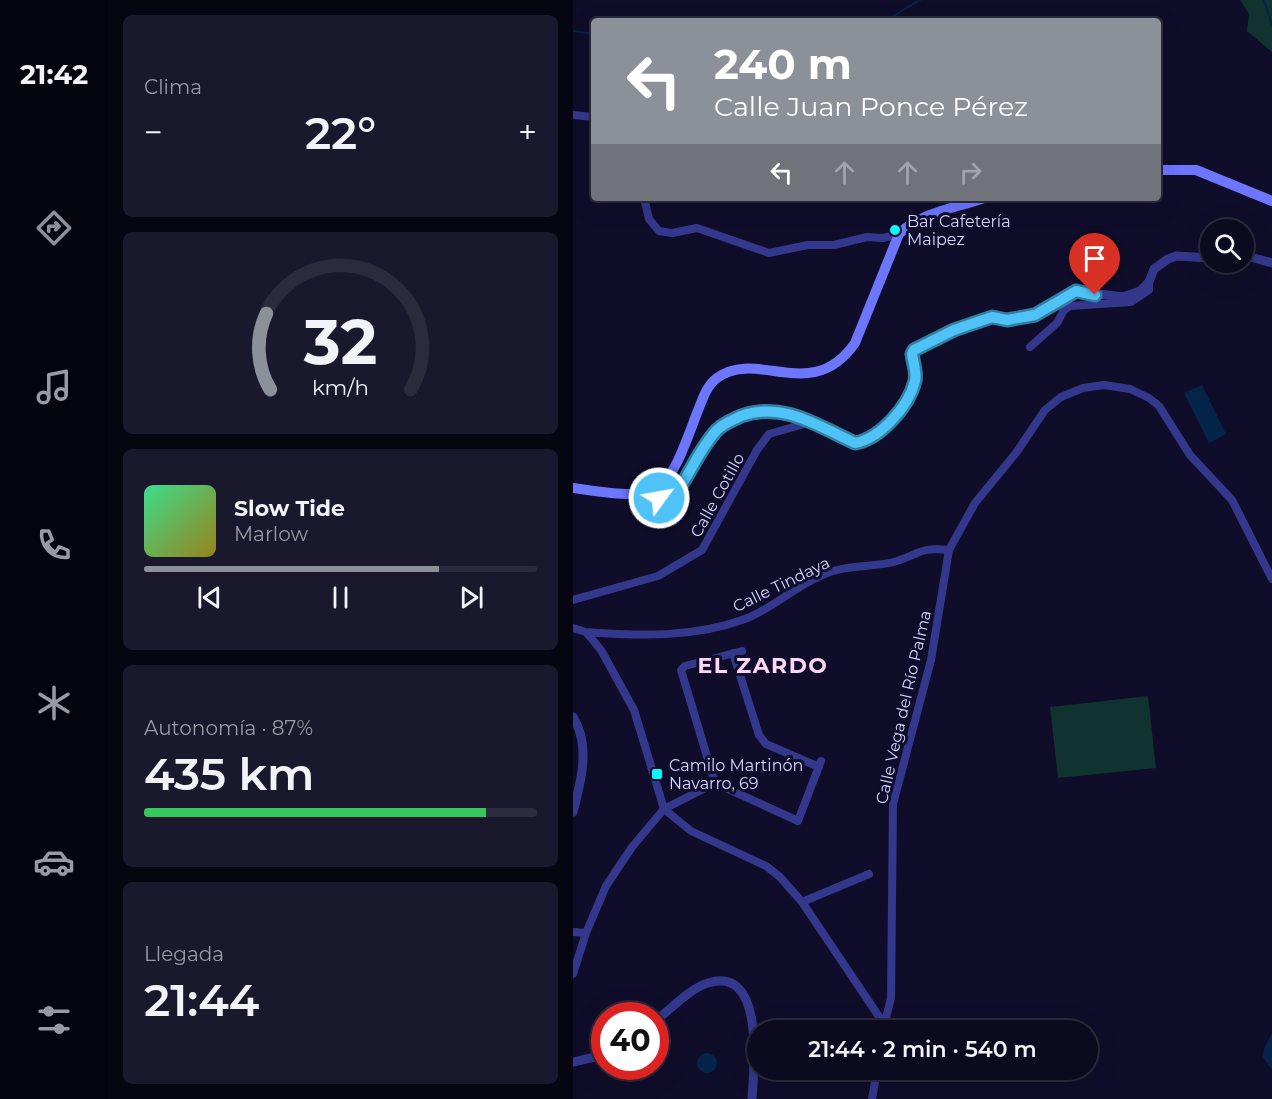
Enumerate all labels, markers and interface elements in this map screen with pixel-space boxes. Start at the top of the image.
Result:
text: 240 m [714,38,852,90]
icon: left [615,42,693,120]
text: 21:42 [20,58,88,91]
text: Clima [144,75,202,99]
text: Calle Juan Ponce Pérez [714,90,1028,123]
text: 22° [305,105,376,160]
text: − [144,112,163,152]
text: + [518,112,537,152]
icon: left [765,156,798,189]
icon: ahead [828,156,861,189]
icon: ahead [891,156,924,189]
icon: right [954,156,987,189]
icon: directions [33,207,75,249]
place label: Bar Cafetería Maipez [907,212,1011,249]
map controls [1200,219,1254,273]
button: search [1200,219,1254,273]
marker: Bar Cafetería Maipez [888,223,902,237]
pin [1069,233,1120,295]
icon: arrive [1078,242,1111,275]
text: 32 [303,304,377,380]
icon: music [33,366,75,408]
text: km/h [312,374,369,400]
street label: Calle Cotillo [686,450,748,541]
position arrow [627,466,691,530]
text: Slow Tide [234,495,345,522]
text: Marlow [234,522,308,546]
icon: phone [33,524,75,566]
street label: Calle Tindaya [730,553,833,616]
icon: previous [193,581,226,614]
icon: pause [324,581,357,614]
icon: next [455,581,488,614]
street label: Calle Vega del Río Palma [872,608,935,806]
district label: EL ZARDO [698,652,828,679]
icon: climate [33,682,75,724]
text: Autonomía · 87% [144,716,313,740]
text: 435 km [144,746,314,801]
place label: Camilo Martinón Navarro, 69 [669,756,803,793]
marker: Camilo Martinón Navarro, 69 [650,767,664,781]
icon: car [33,841,75,883]
text: Llegada [144,942,224,966]
text: 21:44 [144,972,259,1027]
icon: filters [33,999,75,1041]
speed limit sign: 40 [591,1002,669,1080]
text: 21:44 · 2 min · 540 m [808,1036,1037,1063]

